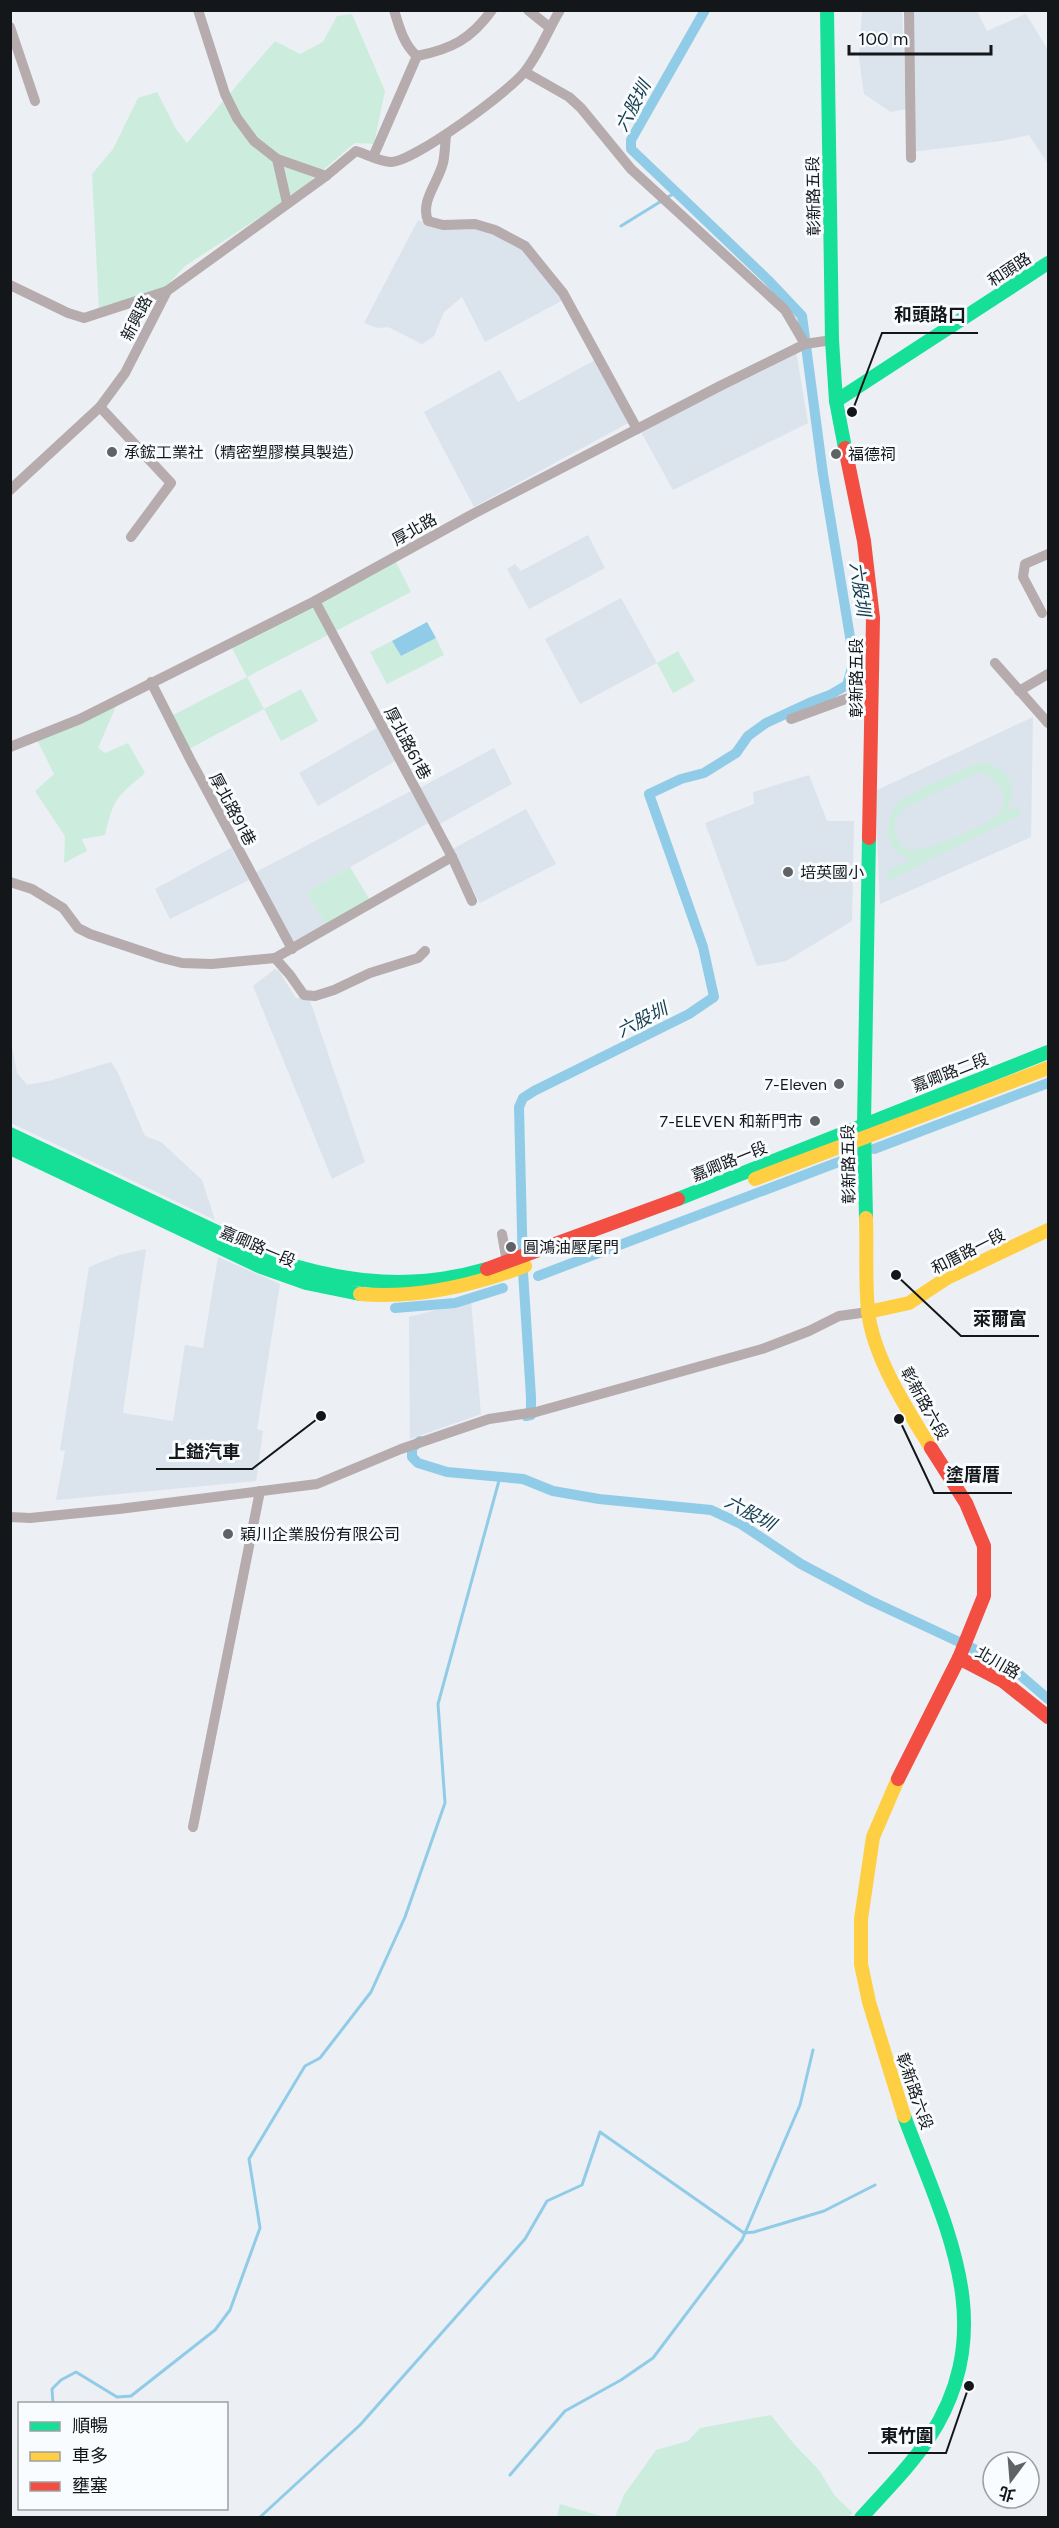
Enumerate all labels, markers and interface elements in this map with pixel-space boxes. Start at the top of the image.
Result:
scale bar [849,18,992,56]
text: 100 m [858,28,908,50]
water label: 六股圳 [611,74,657,135]
street label: 彰新路五段 [803,156,824,236]
street label: 和頭路 [984,248,1035,290]
street label: 新興路 [117,293,156,344]
callout: 和頭路口 [882,297,978,333]
text: 和頭路口 [894,304,966,326]
place label: 承鋐工業社（精密塑膠模具製造） [124,443,364,462]
marker: 承鋐工業社（精密塑膠模具製造） [105,445,119,459]
place label: 福德祠 [848,445,896,464]
marker: 福德祠 [829,447,843,461]
street label: 厚北路 [389,509,440,549]
water label: 六股圳 [845,561,875,620]
street label: 彰新路五段 [847,638,866,718]
street label: 厚北路61巷 [380,704,435,783]
street label: 厚北路91巷 [205,770,260,849]
place label: 培英國小 [800,863,864,882]
marker: 培英國小 [781,865,795,879]
water label: 六股圳 [613,997,674,1042]
street label: 嘉卿路二段 [909,1049,991,1096]
place label: 7-Eleven [764,1075,827,1094]
marker: 7-Eleven [832,1077,846,1091]
place label: 7-ELEVEN 和新門市 [660,1112,803,1131]
marker: 7-ELEVEN 和新門市 [808,1114,822,1128]
street label: 彰新路五段 [838,1124,859,1204]
street label: 嘉卿路一段 [689,1138,770,1185]
street label: 嘉卿路一段 [217,1222,298,1271]
street label: 和厝路一段 [928,1225,1008,1278]
place label: 圓鴻油壓尾門 [523,1238,619,1257]
marker: 圓鴻油壓尾門 [504,1240,518,1254]
callout: 萊爾富 [961,1300,1039,1336]
text: 萊爾富 [973,1308,1027,1330]
street label: 彰新路六段 [897,1364,952,1443]
callout: 上鎰汽車 [156,1433,252,1469]
text: 上鎰汽車 [168,1441,240,1463]
callout: 塗厝厝 [934,1457,1012,1493]
text: 塗厝厝 [946,1464,1000,1486]
water label: 六股圳 [721,1490,782,1537]
place label: 穎川企業股份有限公司 [240,1525,400,1544]
marker: 穎川企業股份有限公司 [221,1527,235,1541]
street label: 北川路 [972,1642,1023,1683]
street label: 彰新路六段 [893,2050,937,2132]
legend [18,2402,228,2510]
text: 順暢 [72,2415,108,2437]
callout: 東竹圍 [868,2417,946,2453]
text: 東竹圍 [880,2425,934,2447]
text: 車多 [72,2445,108,2467]
north arrow [981,2450,1041,2510]
text: 壅塞 [72,2475,108,2497]
text: 北 [997,2483,1017,2505]

